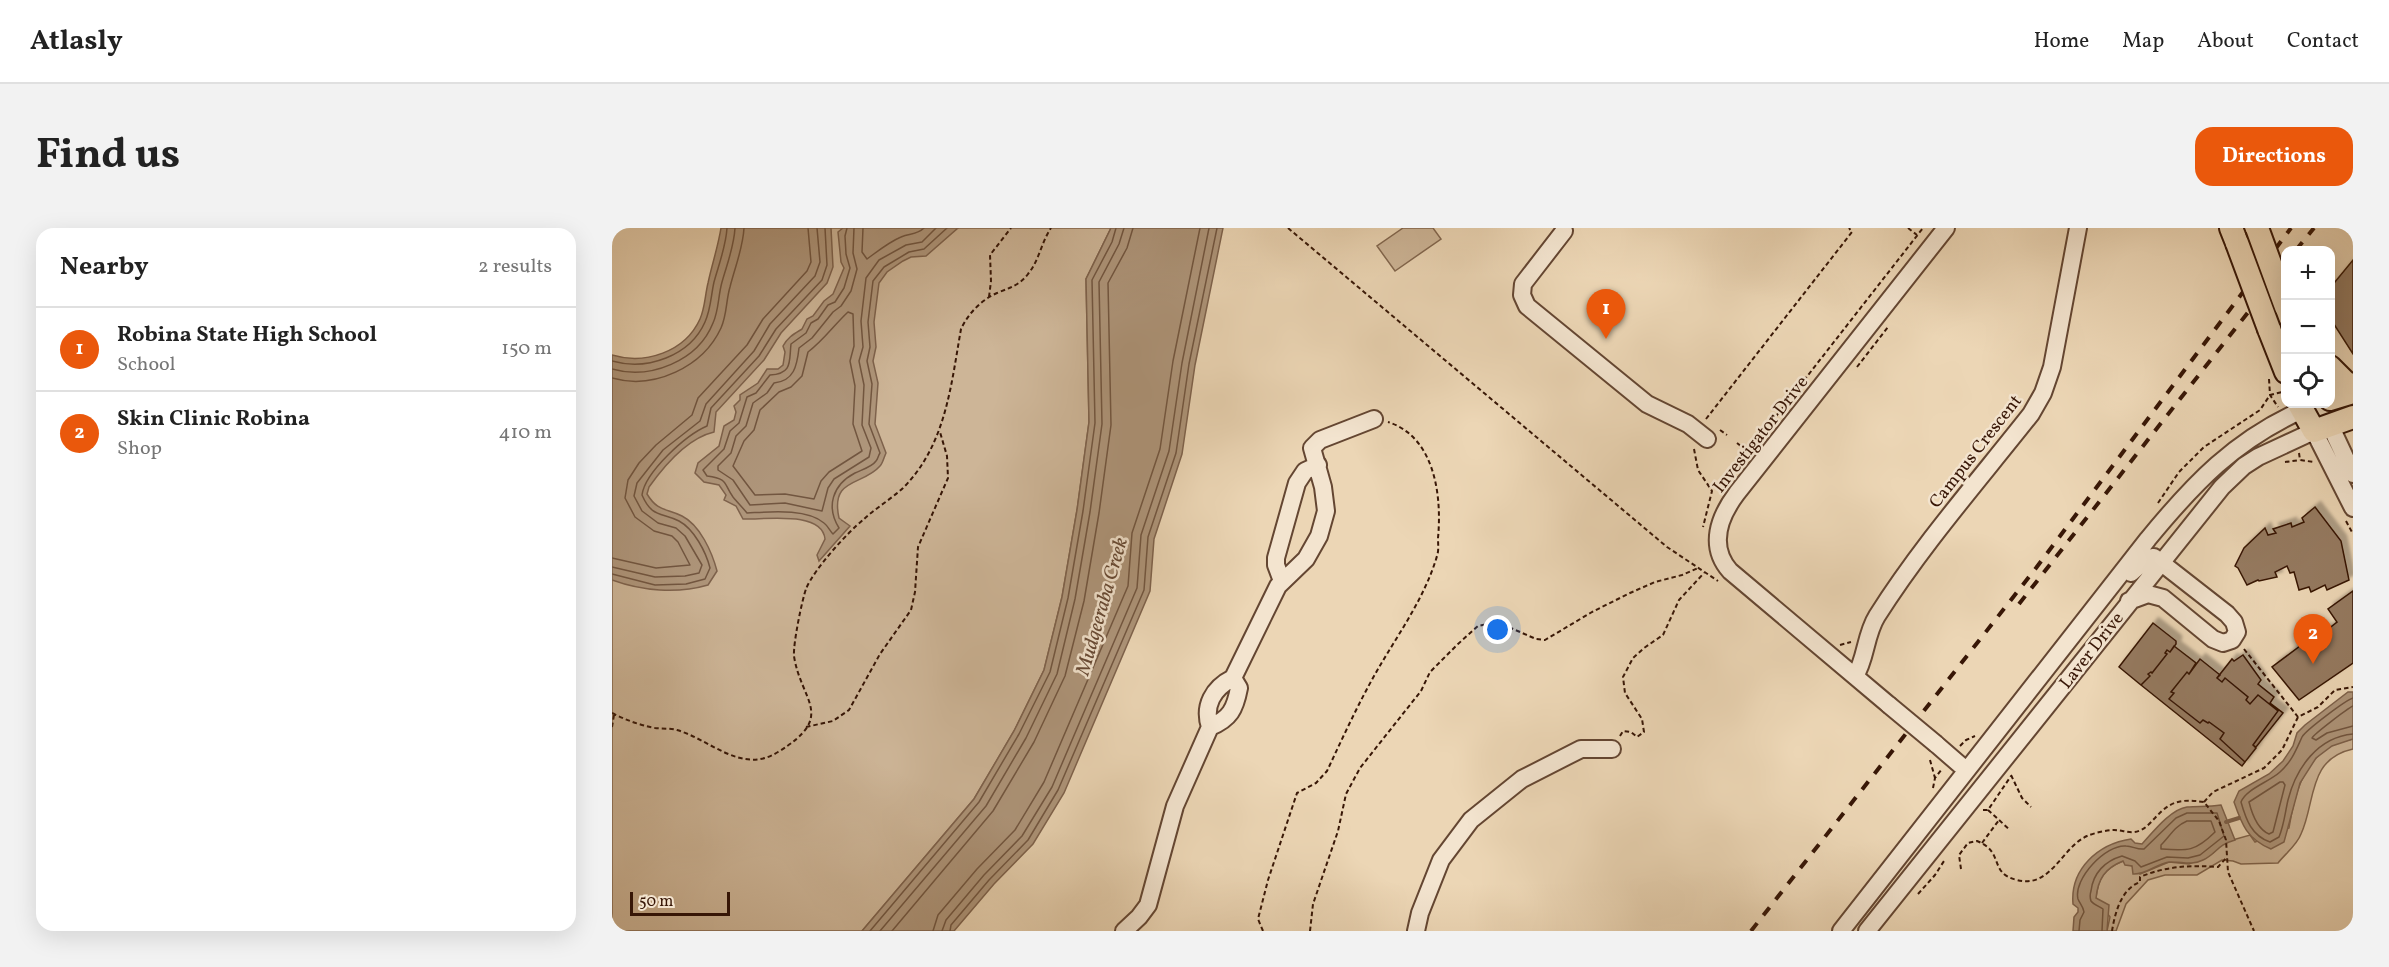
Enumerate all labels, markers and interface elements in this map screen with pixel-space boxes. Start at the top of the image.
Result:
text: Atlasly [30,22,123,61]
text: Home [2034,27,2089,56]
text: Map [2122,27,2164,56]
text: About [2197,27,2254,56]
text: Contact [2287,27,2359,56]
text: Find us [36,127,180,186]
button: Directions [2195,127,2353,186]
map controls [2281,246,2335,408]
button: + [2281,246,2335,300]
text: Nearby [60,249,149,285]
text: 2 results [478,253,552,281]
pin: 1 [1586,290,1626,339]
button: − [2281,300,2335,354]
text: Robina State High School [117,320,377,351]
text: 1 [75,335,84,363]
text: 150 m [501,335,552,363]
text: School [117,351,175,379]
button: locate [2281,354,2335,408]
street label: Investigator Drive [1707,371,1815,499]
street label: Campus Crescent [1924,390,2028,514]
text: Skin Clinic Robina [117,404,310,435]
text: 2 [74,419,85,447]
text: 410 m [499,419,552,447]
text: Shop [117,435,162,463]
water label: Mudgeeraba Creek [1070,534,1136,680]
street label: Laver Drive [2054,607,2130,695]
pin: 2 [2294,614,2332,664]
your location [1483,615,1512,644]
scale bar [630,889,730,916]
text: 50 m [639,891,673,913]

